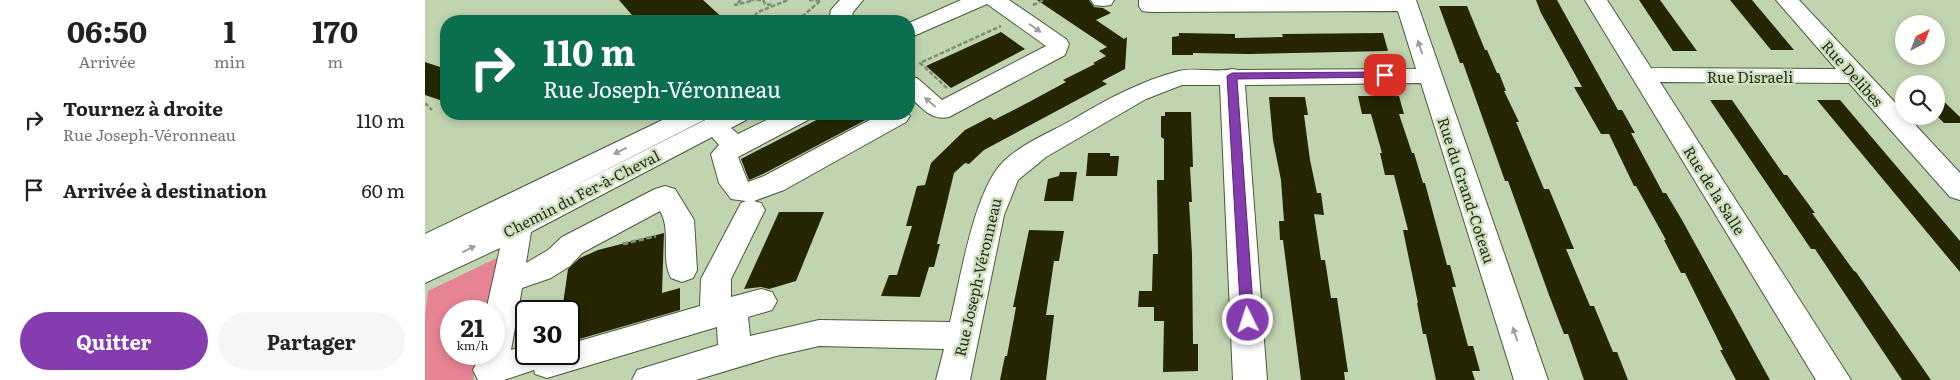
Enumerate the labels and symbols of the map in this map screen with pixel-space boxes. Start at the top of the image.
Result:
north arrow [1895,15,1945,65]
one-way arrow [1028,23,1042,33]
street label: Rue Delibes [1817,35,1889,112]
one-way arrow [1416,39,1423,54]
pin [1364,54,1406,96]
street label: Rue Disraeli [1707,65,1793,88]
one-way arrow [924,97,936,108]
street label: Rue du Grand-Coteau [1432,114,1502,267]
street label: Rue de la Salle [1678,141,1752,239]
street label: Chemin du Fer-à-Cheval [499,143,663,243]
one-way arrow [612,146,627,155]
street label: Rue Joseph-Véronneau [948,195,1007,359]
one-way arrow [462,245,476,253]
position arrow [1221,293,1273,345]
speed limit sign: 30 [515,300,580,365]
one-way arrow [1511,326,1518,341]

